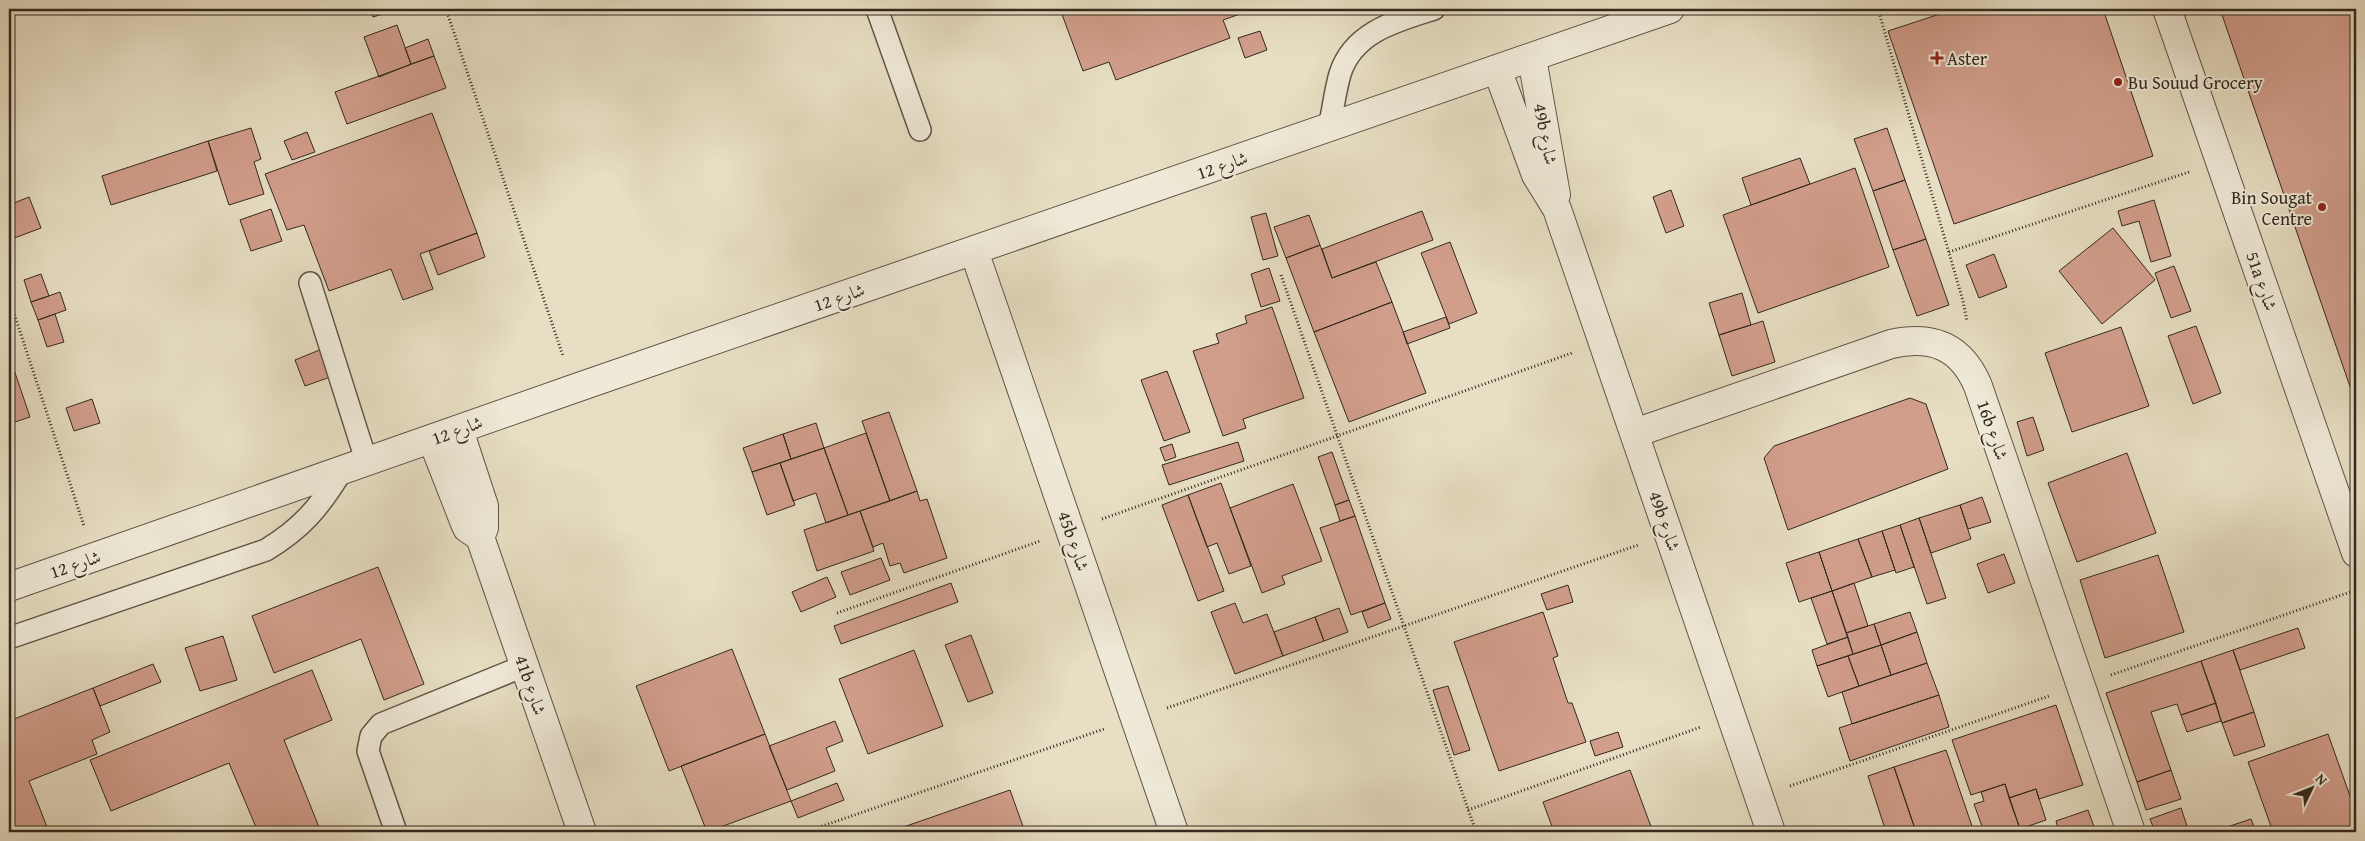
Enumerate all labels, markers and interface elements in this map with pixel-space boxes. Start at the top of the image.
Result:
place label: Aster [1947,45,1988,72]
marker: Aster [1931,52,1943,64]
place label: Bu Souud Grocery [2128,69,2263,96]
marker: Bu Souud Grocery [2112,76,2124,88]
street label: 49b شارع [1525,101,1565,167]
street label: شارع 12 [1193,144,1252,188]
place label: Bin Sougat Centre [2231,184,2313,232]
marker: Bin Sougat Centre [2316,201,2328,213]
street label: 51a شارع [2237,248,2285,315]
street label: شارع 12 [810,276,869,320]
street label: 16b شارع [1968,396,2016,464]
street label: شارع 12 [428,408,487,454]
street label: 49b شارع [1640,487,1688,555]
street label: 45b شارع [1049,507,1097,575]
street label: شارع 12 [46,543,105,587]
street label: 41b شارع [506,651,554,719]
north arrow [2288,764,2338,814]
text: N [2311,769,2332,790]

